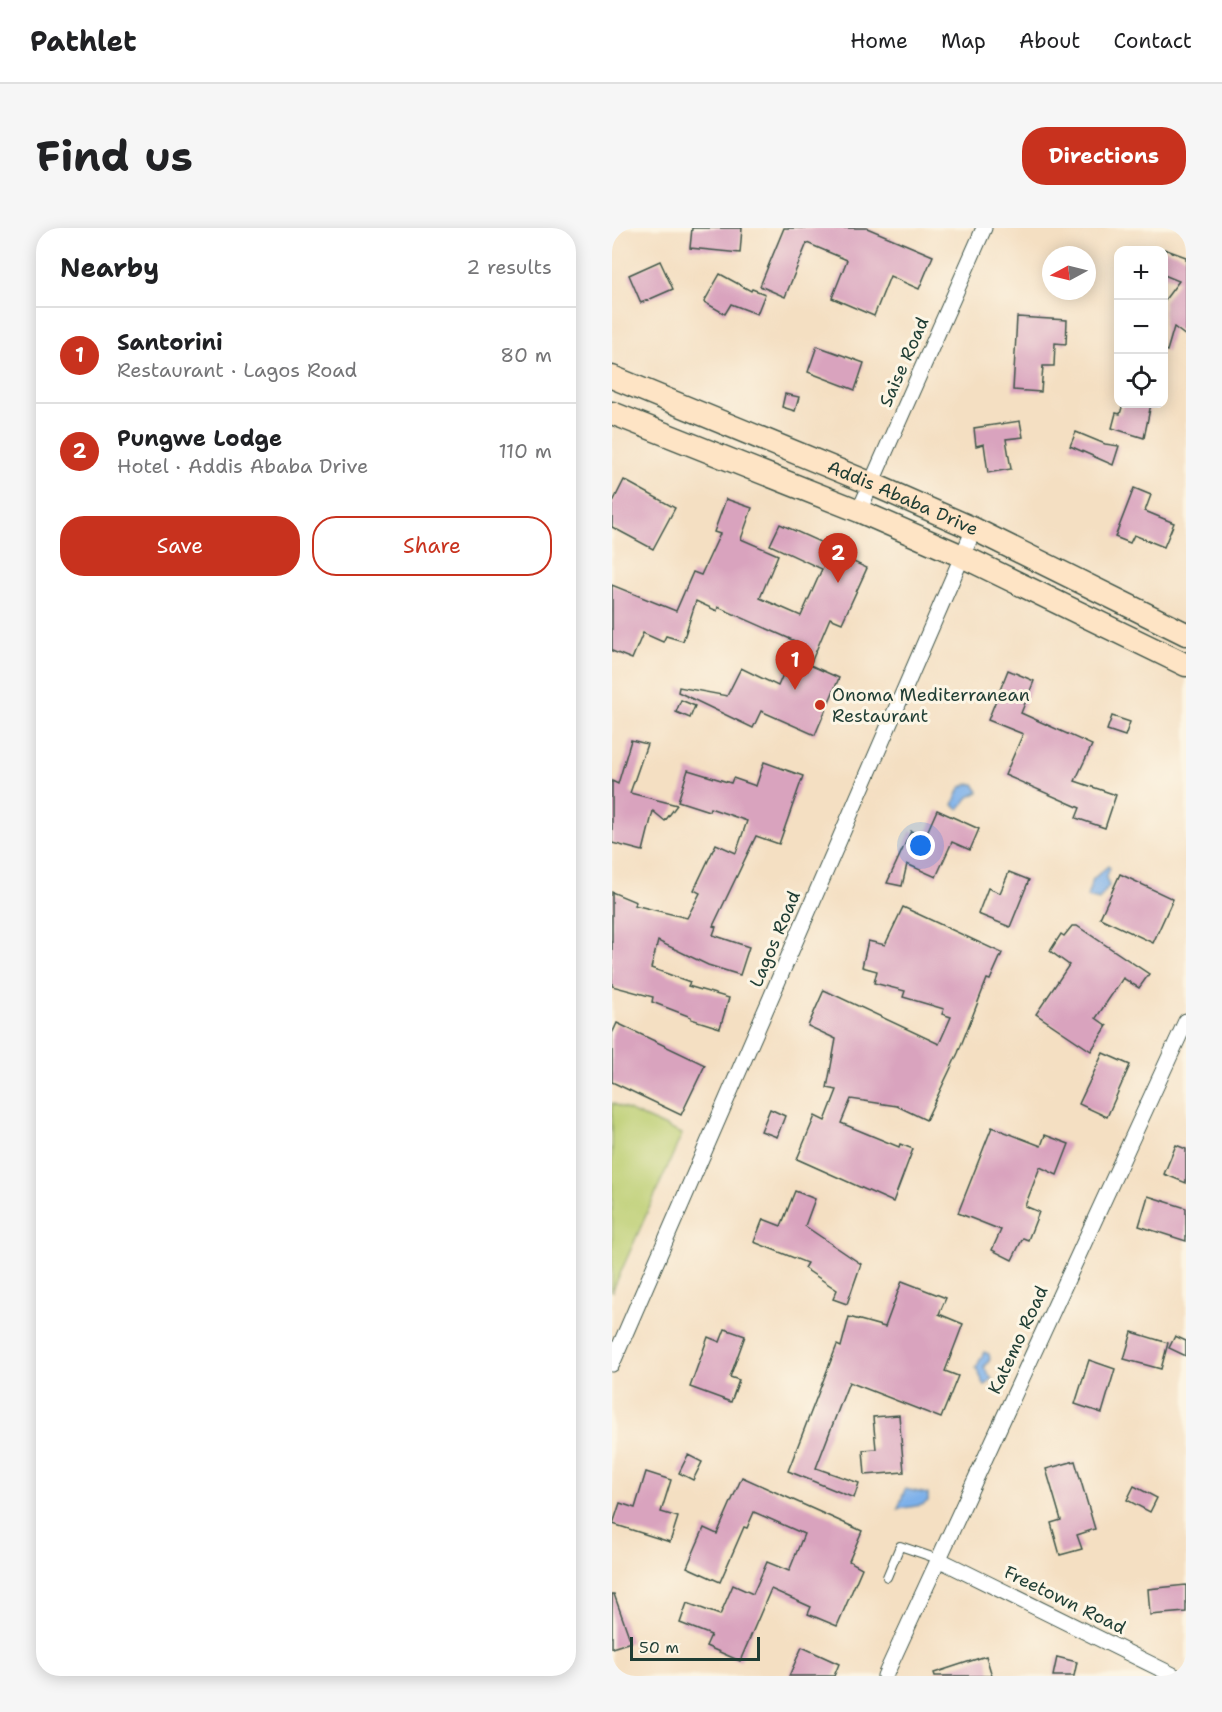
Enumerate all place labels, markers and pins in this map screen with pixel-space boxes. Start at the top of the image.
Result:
pin: 2 [818,534,858,583]
pin: 1 [776,640,814,690]
place label: Onoma Mediterranean Restaurant [832,683,1030,728]
marker: Onoma Mediterranean Restaurant [813,698,827,712]

